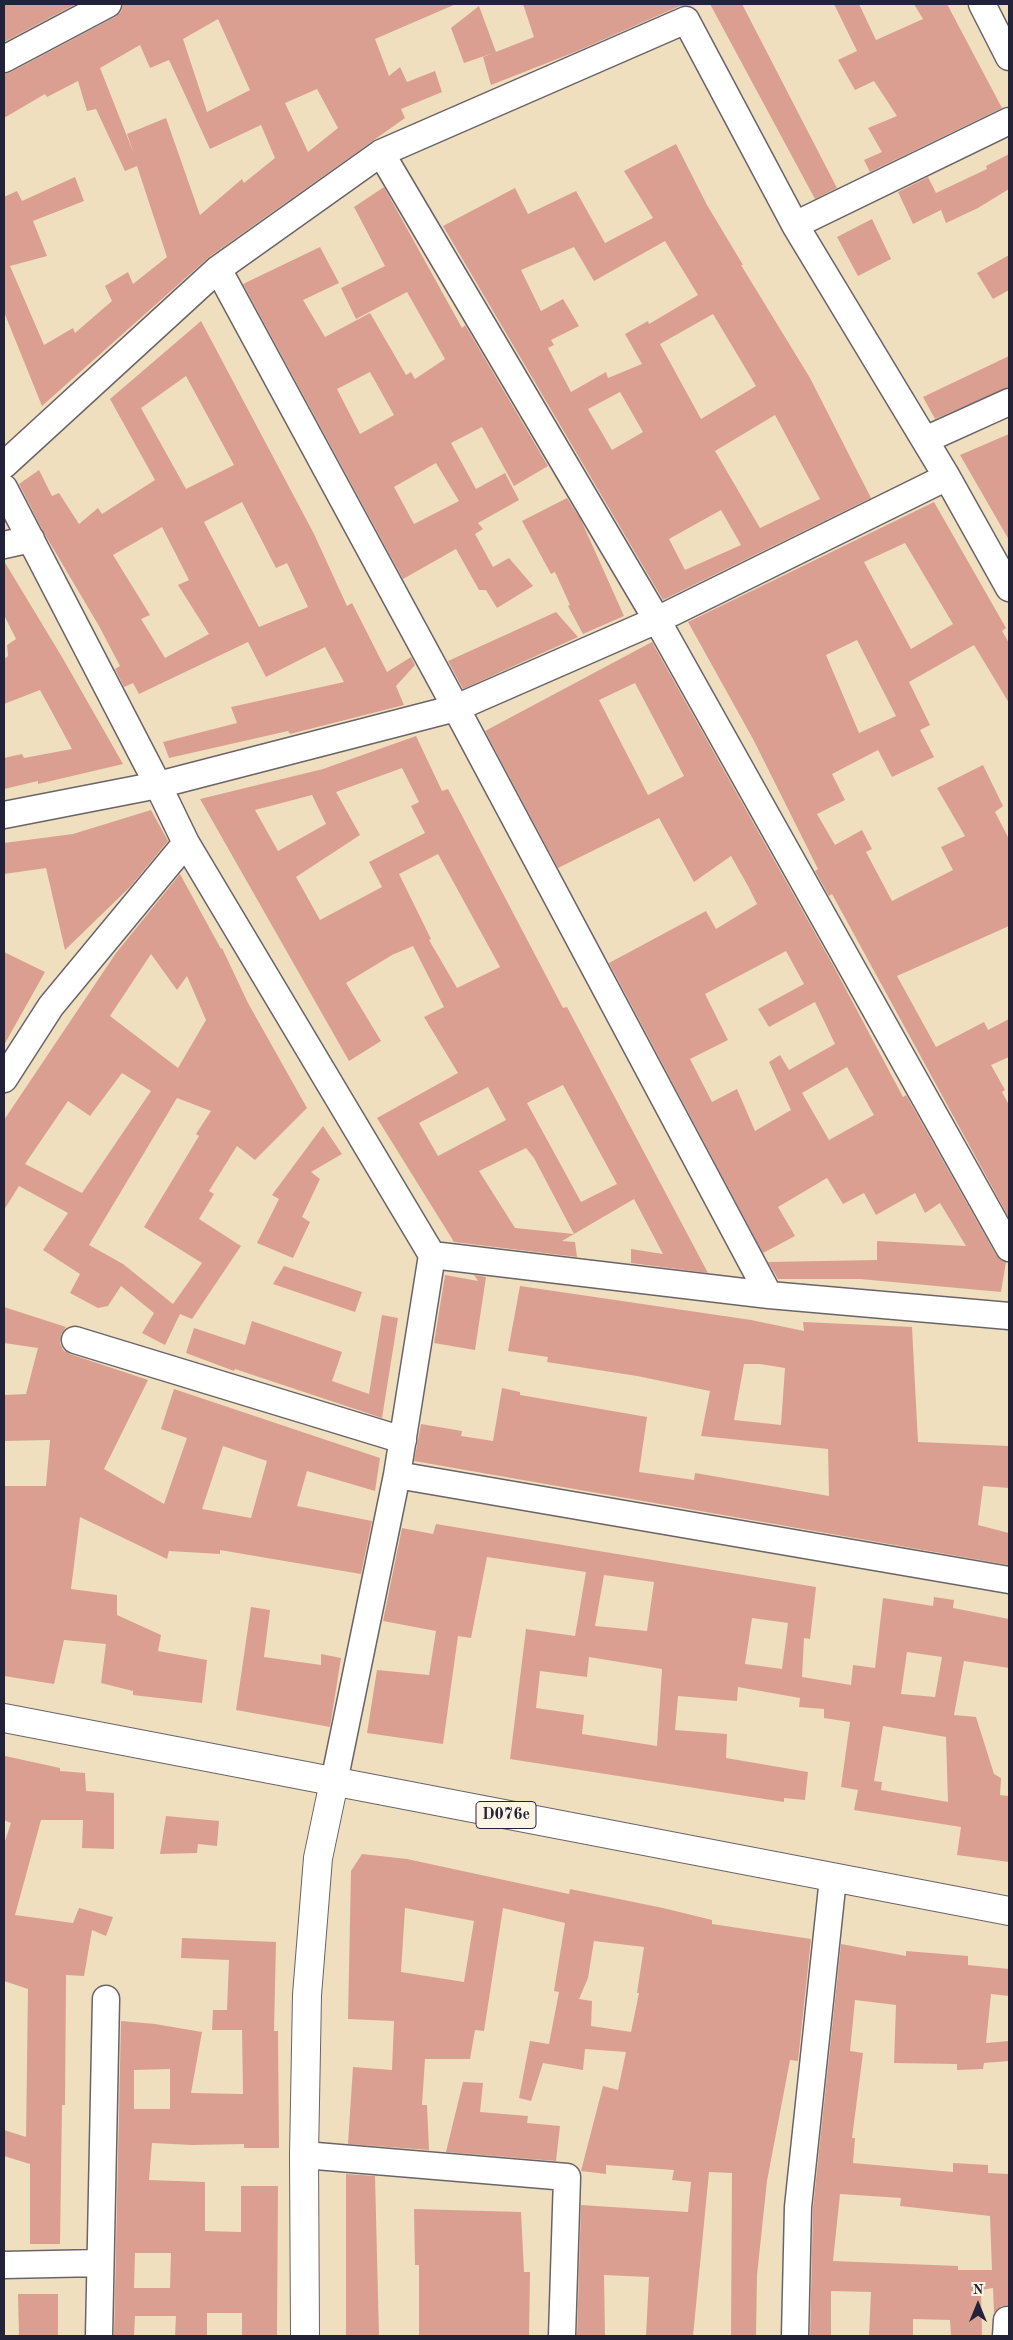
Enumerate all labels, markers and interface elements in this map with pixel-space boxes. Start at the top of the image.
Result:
road number: D076e [476,1802,536,1828]
north arrow [953,2280,1003,2330]
text: N [973,2283,983,2297]

